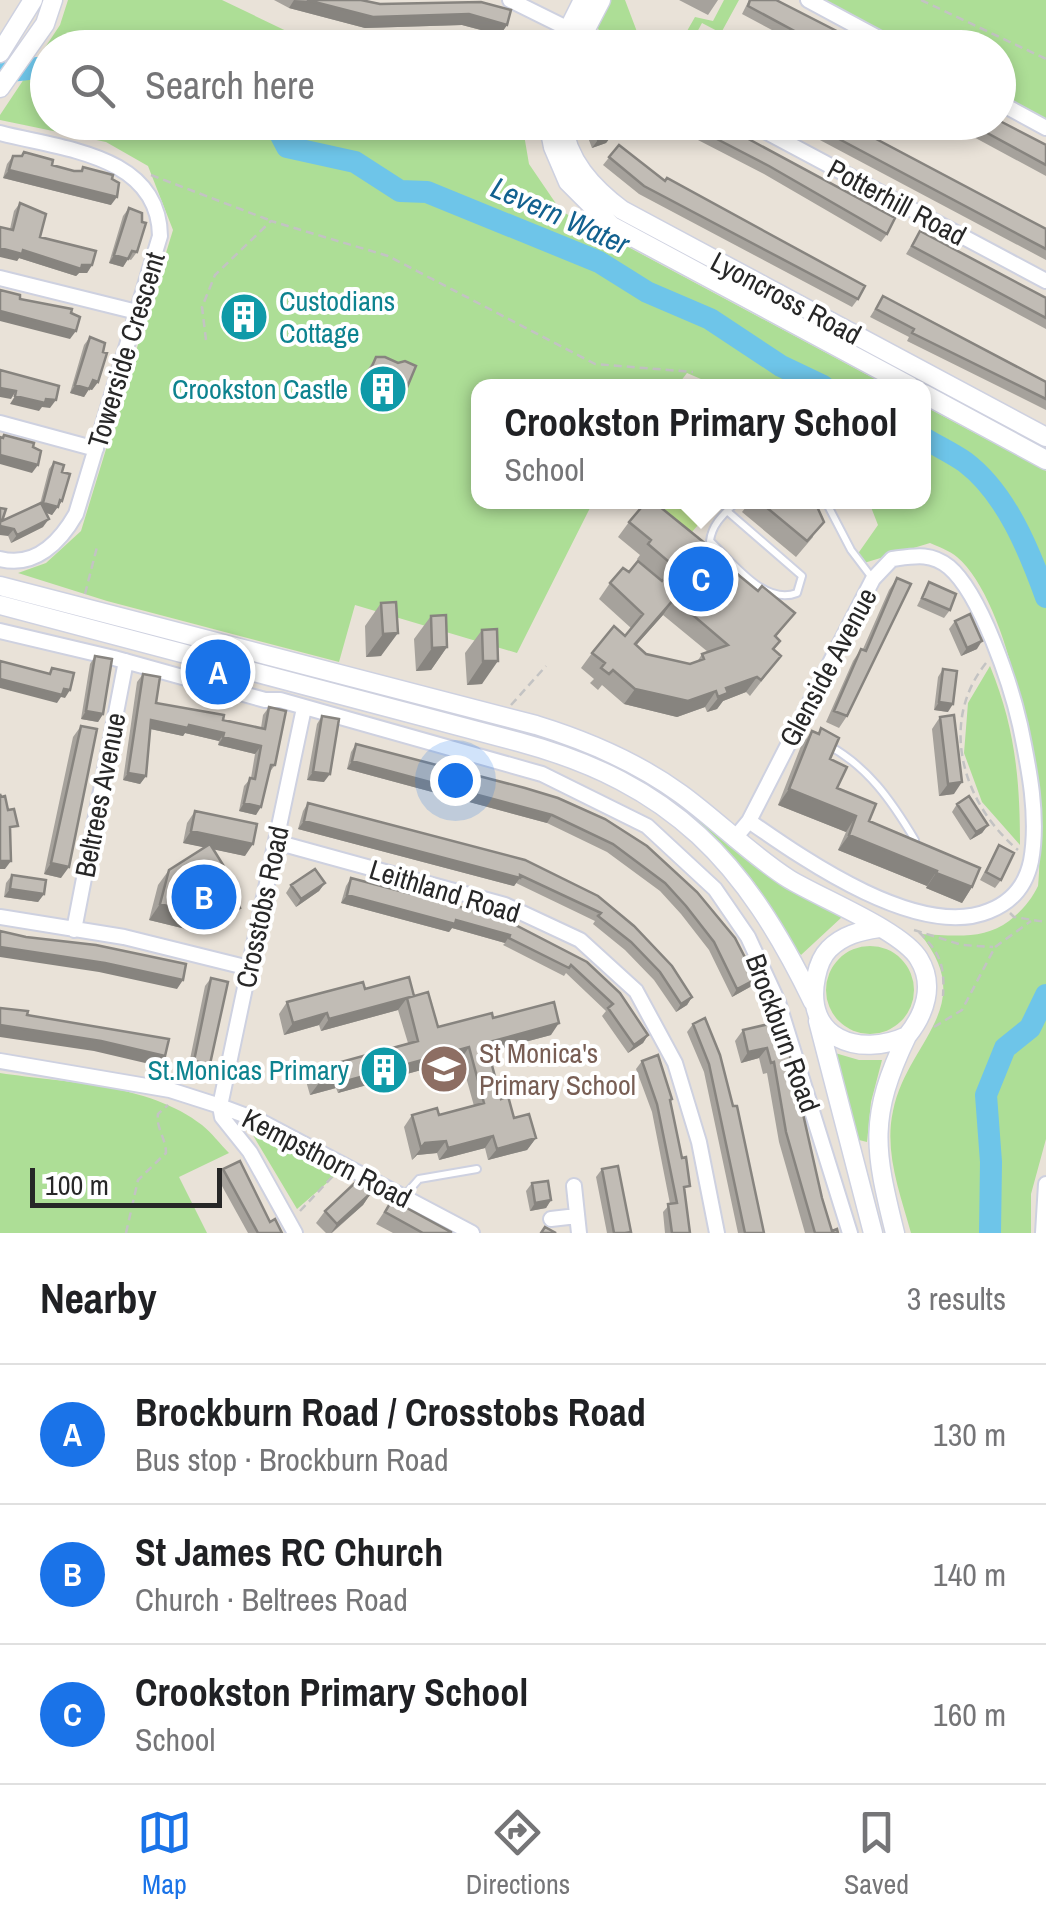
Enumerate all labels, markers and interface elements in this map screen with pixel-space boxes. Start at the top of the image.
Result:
search box [30,30,1016,140]
icon: search [65,58,120,113]
text: Search here [145,60,315,111]
street label: Potterhill Road [821,150,973,254]
water label: Levern Water [485,167,636,264]
street label: Lyoncross Road [704,242,868,354]
street label: Towerside Crescent [78,247,174,453]
place label: Custodians Cottage [279,282,395,352]
building icon: Custodians Cottage [218,291,270,343]
building icon: Crookston Castle [357,363,409,415]
place label: Crookston Castle [172,370,348,408]
popup [471,379,931,509]
text: Crookston Primary School [504,397,898,448]
text: School [504,448,585,491]
pin: C [668,542,734,616]
street label: Glenside Avenue [770,581,886,753]
pin: A [186,634,250,710]
street label: Beltrees Avenue [65,709,135,881]
your location [430,755,481,806]
street label: Crosstobs Road [226,823,298,991]
street label: Leithland Road [365,850,525,932]
pin: B [172,860,236,934]
street label: Brockburn Road [737,949,829,1117]
place label: St Monica's Primary School [479,1034,636,1104]
school or university icon: St Monica's Primary School [418,1043,470,1095]
building icon: St.Monicas Primary [358,1044,410,1096]
place label: St.Monicas Primary [147,1051,350,1089]
street label: Kempsthorn Road [236,1099,418,1217]
scale bar [30,1163,222,1208]
text: 100 m [45,1166,109,1204]
text: Nearby [40,1270,157,1326]
text: 3 results [907,1277,1006,1320]
text: Brockburn Road / Crosstobs Road [135,1387,646,1438]
text: A [63,1413,82,1456]
text: 130 m [933,1413,1006,1456]
text: Bus stop · Brockburn Road [135,1438,449,1481]
text: St James RC Church [135,1527,443,1578]
text: B [63,1553,82,1596]
text: 140 m [933,1553,1006,1596]
text: Church · Beltrees Road [135,1578,408,1621]
text: Crookston Primary School [135,1667,528,1718]
text: C [63,1693,82,1736]
text: 160 m [933,1693,1006,1736]
text: School [135,1718,215,1761]
tab: Map [137,1805,192,1903]
tab: Directions [466,1805,570,1903]
tab: Saved [844,1805,909,1903]

